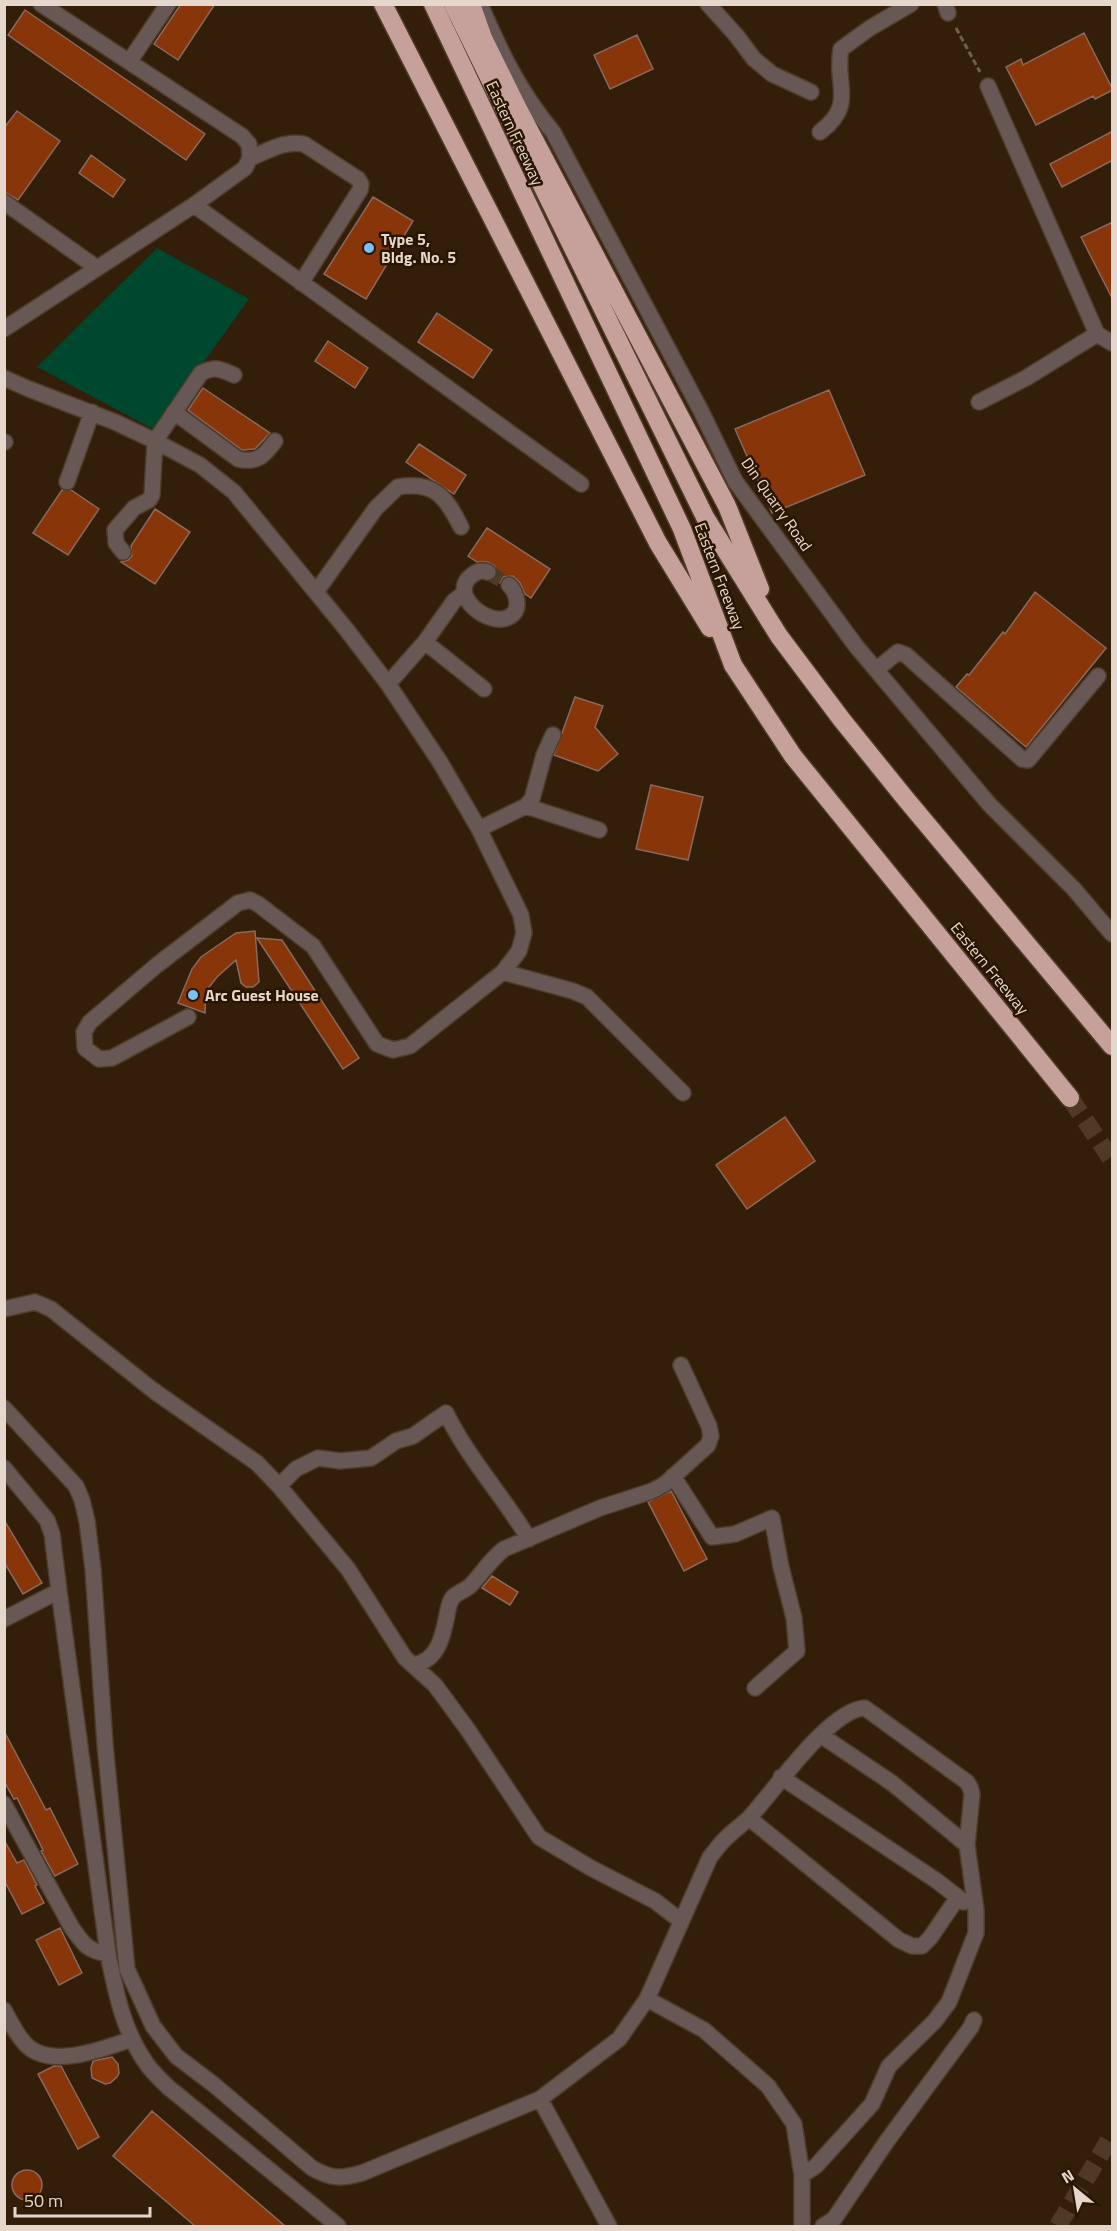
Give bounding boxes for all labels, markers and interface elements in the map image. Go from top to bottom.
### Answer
street label: Eastern Freeway [480,77,550,190]
place label: Type 5, Bldg. No. 5 [381,227,456,269]
marker: Type 5, Bldg. No. 5 [362,241,376,255]
street label: Din Quarry Road [736,452,818,556]
street label: Eastern Freeway [689,519,752,633]
street label: Eastern Freeway [945,917,1035,1020]
place label: Arc Guest House [205,983,319,1007]
marker: Arc Guest House [186,988,200,1002]
north arrow [1045,2159,1105,2219]
text: N [1057,2163,1078,2189]
scale bar [15,2180,150,2218]
text: 50 m [24,2187,63,2214]

